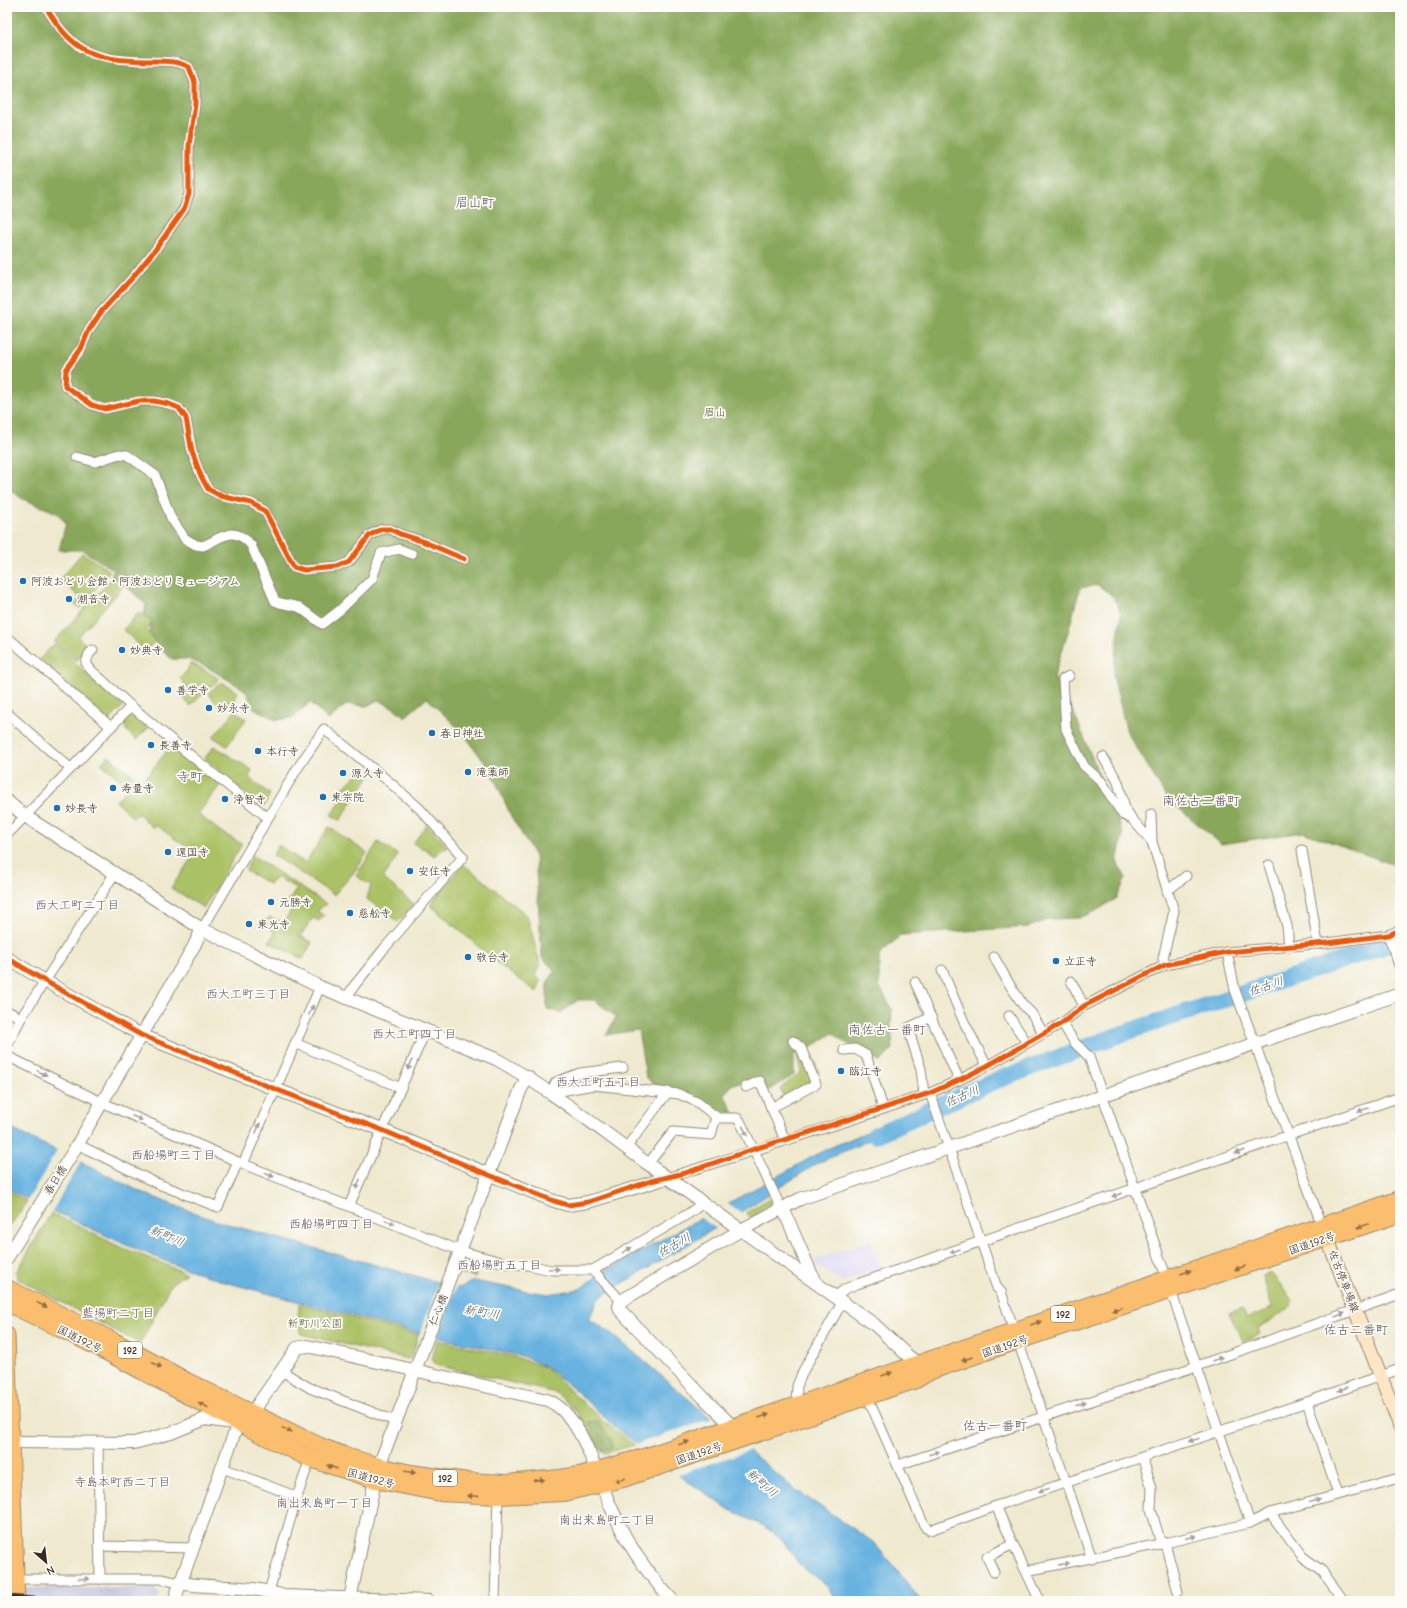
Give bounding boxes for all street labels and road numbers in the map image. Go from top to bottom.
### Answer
street label: 春日橋 [41,1163,70,1198]
street label: 国道192号 [1287,1229,1337,1258]
street label: 佐古停車場線 [1326,1248,1361,1314]
street label: 仁心橋 [426,1292,450,1328]
road number: 192 [1051,1306,1075,1322]
street label: 国道192号 [55,1323,105,1356]
street label: 国道192号 [980,1332,1030,1361]
road number: 192 [118,1342,142,1358]
street label: 国道192号 [674,1439,724,1468]
street label: 国道192号 [346,1466,396,1491]
road number: 192 [433,1470,457,1486]

